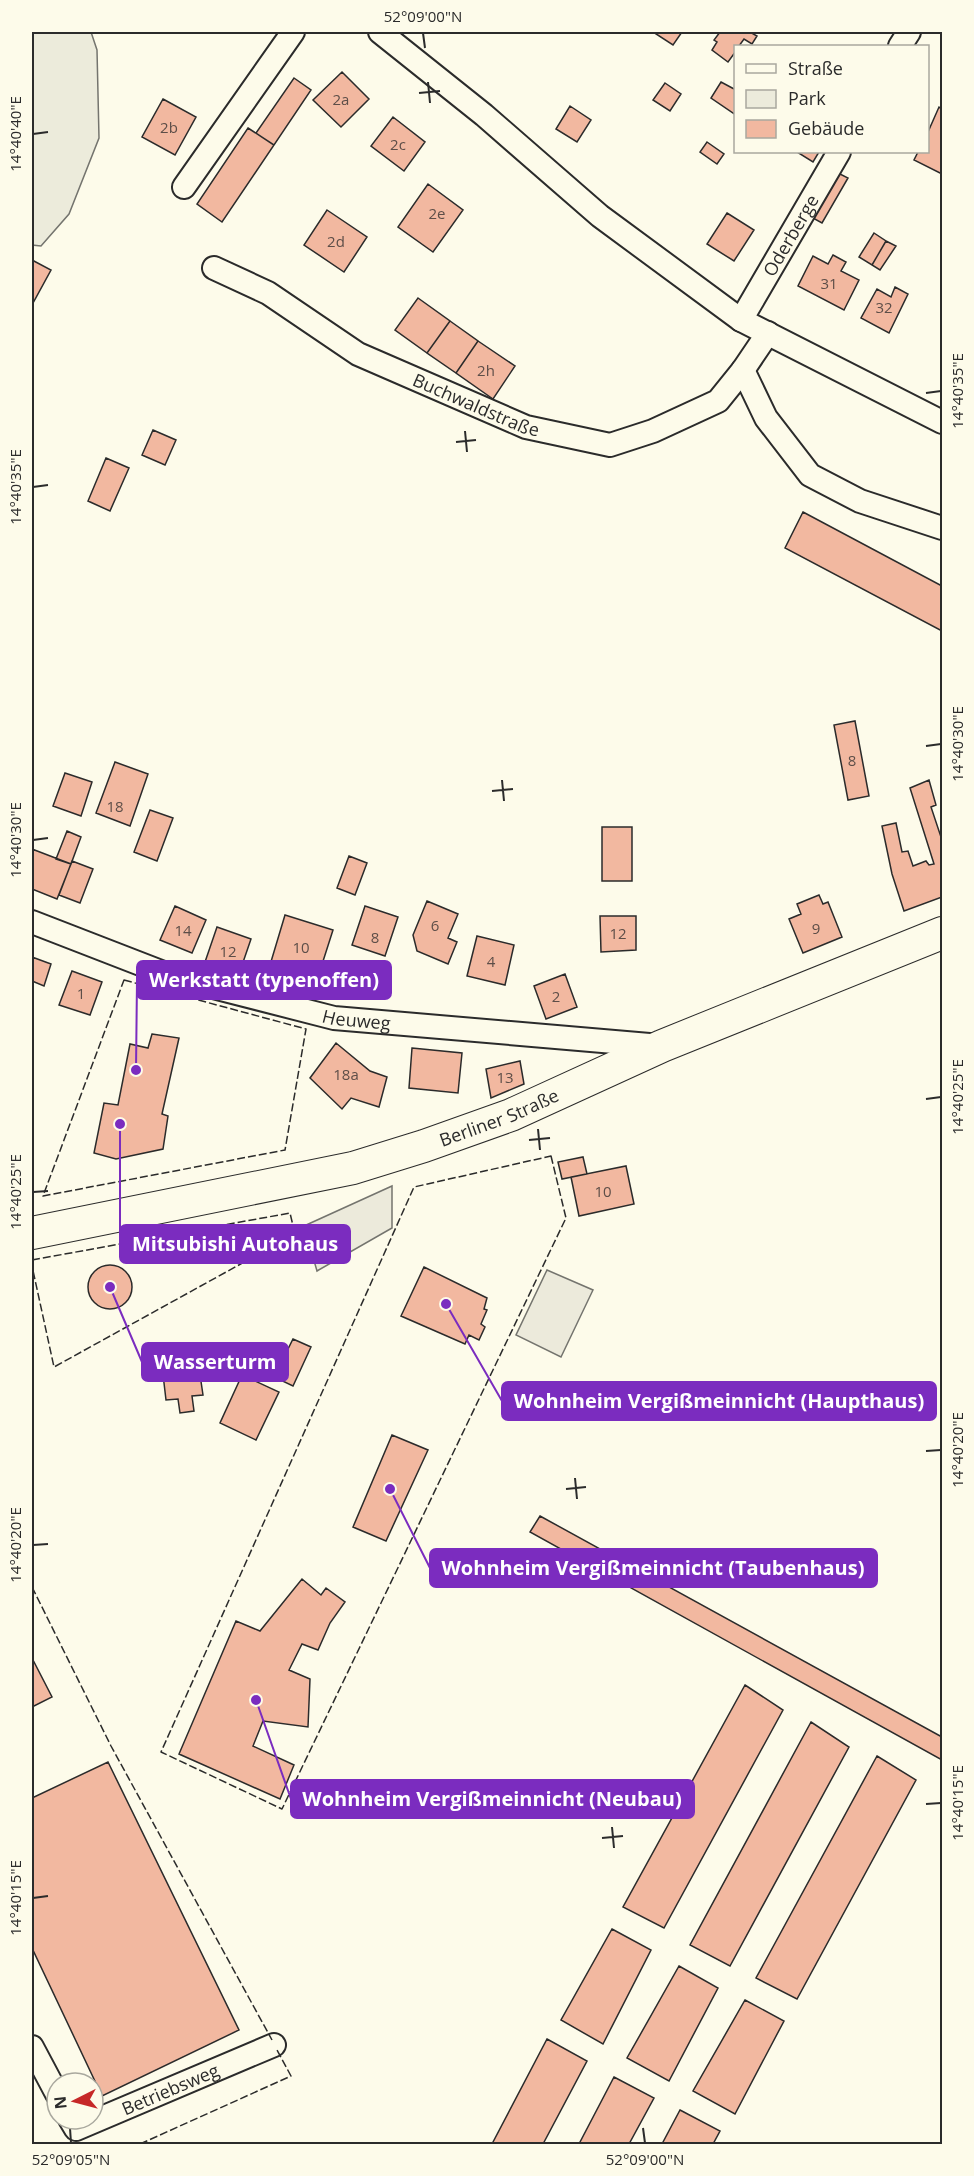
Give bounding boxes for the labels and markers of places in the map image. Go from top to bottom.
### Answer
callout: Werkstatt (typenoffen) [137,961,391,999]
callout: Mitsubishi Autohaus [120,1225,350,1263]
callout: Wasserturm [142,1343,288,1381]
callout: Wohnheim Vergißmeinnicht (Haupthaus) [502,1382,936,1420]
callout: Wohnheim Vergißmeinnicht (Taubenhaus) [430,1549,877,1587]
callout: Wohnheim Vergißmeinnicht (Neubau) [291,1780,694,1818]

